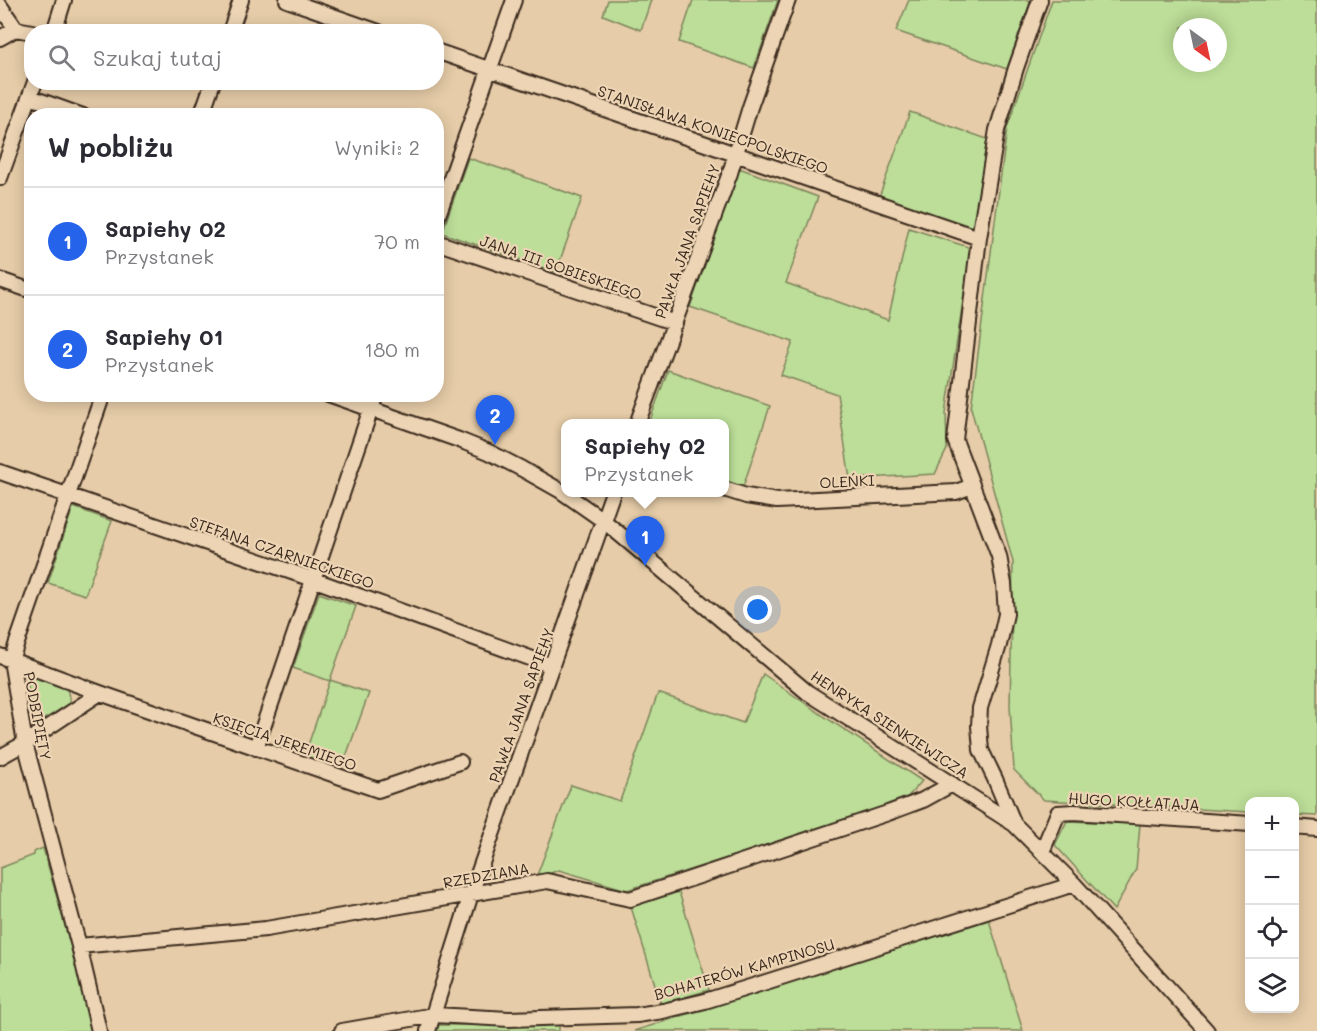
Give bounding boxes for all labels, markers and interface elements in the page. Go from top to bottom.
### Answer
north arrow [1173,18,1227,72]
search box [24,24,444,90]
icon: search [45,41,78,74]
text: Szukaj tutaj [93,43,222,72]
street label: STANISŁAWA KONIECPOLSKIEGO [595,80,831,178]
text: W pobliżu [48,130,174,164]
text: Wyniki: 2 [334,134,420,160]
street label: PAWŁA JANA SAPIEHY [650,161,724,321]
text: Sapiehy 02 [105,214,226,243]
text: 1 [63,228,72,254]
text: 70 m [374,228,420,254]
street label: JANA III SOBIESKIEGO [477,230,645,304]
text: Przystanek [105,243,214,269]
text: Sapiehy 01 [105,322,223,351]
text: 2 [62,336,73,362]
text: 180 m [364,336,420,362]
text: Przystanek [105,351,214,377]
pin: 2 [476,396,514,445]
popup [561,419,729,497]
text: Sapiehy 02 [585,431,705,460]
text: Przystanek [585,460,694,486]
street label: OLEŃKI [819,470,875,492]
street label: STEFANA CZARNIECKIEGO [187,511,377,593]
pin: 1 [626,516,664,566]
your location [743,595,772,624]
street label: PAWŁA JANA SAPIEHY [484,625,558,785]
street label: HENRYKA SIENKIEWICZA [807,666,973,782]
street label: PODBIPIĘTY [20,670,56,762]
street label: KSIĘCIA JEREMIEGO [211,707,359,775]
street label: HUGO KOŁŁĄTAJA [1068,788,1200,814]
map controls [1245,797,1299,1013]
button: + [1245,797,1299,851]
button: − [1245,851,1299,905]
street label: RZĘDZIANA [441,858,531,892]
button: locate [1245,905,1299,959]
street label: BOHATERÓW KAMPINOSU [652,934,836,1004]
button: layers [1245,959,1299,1013]

